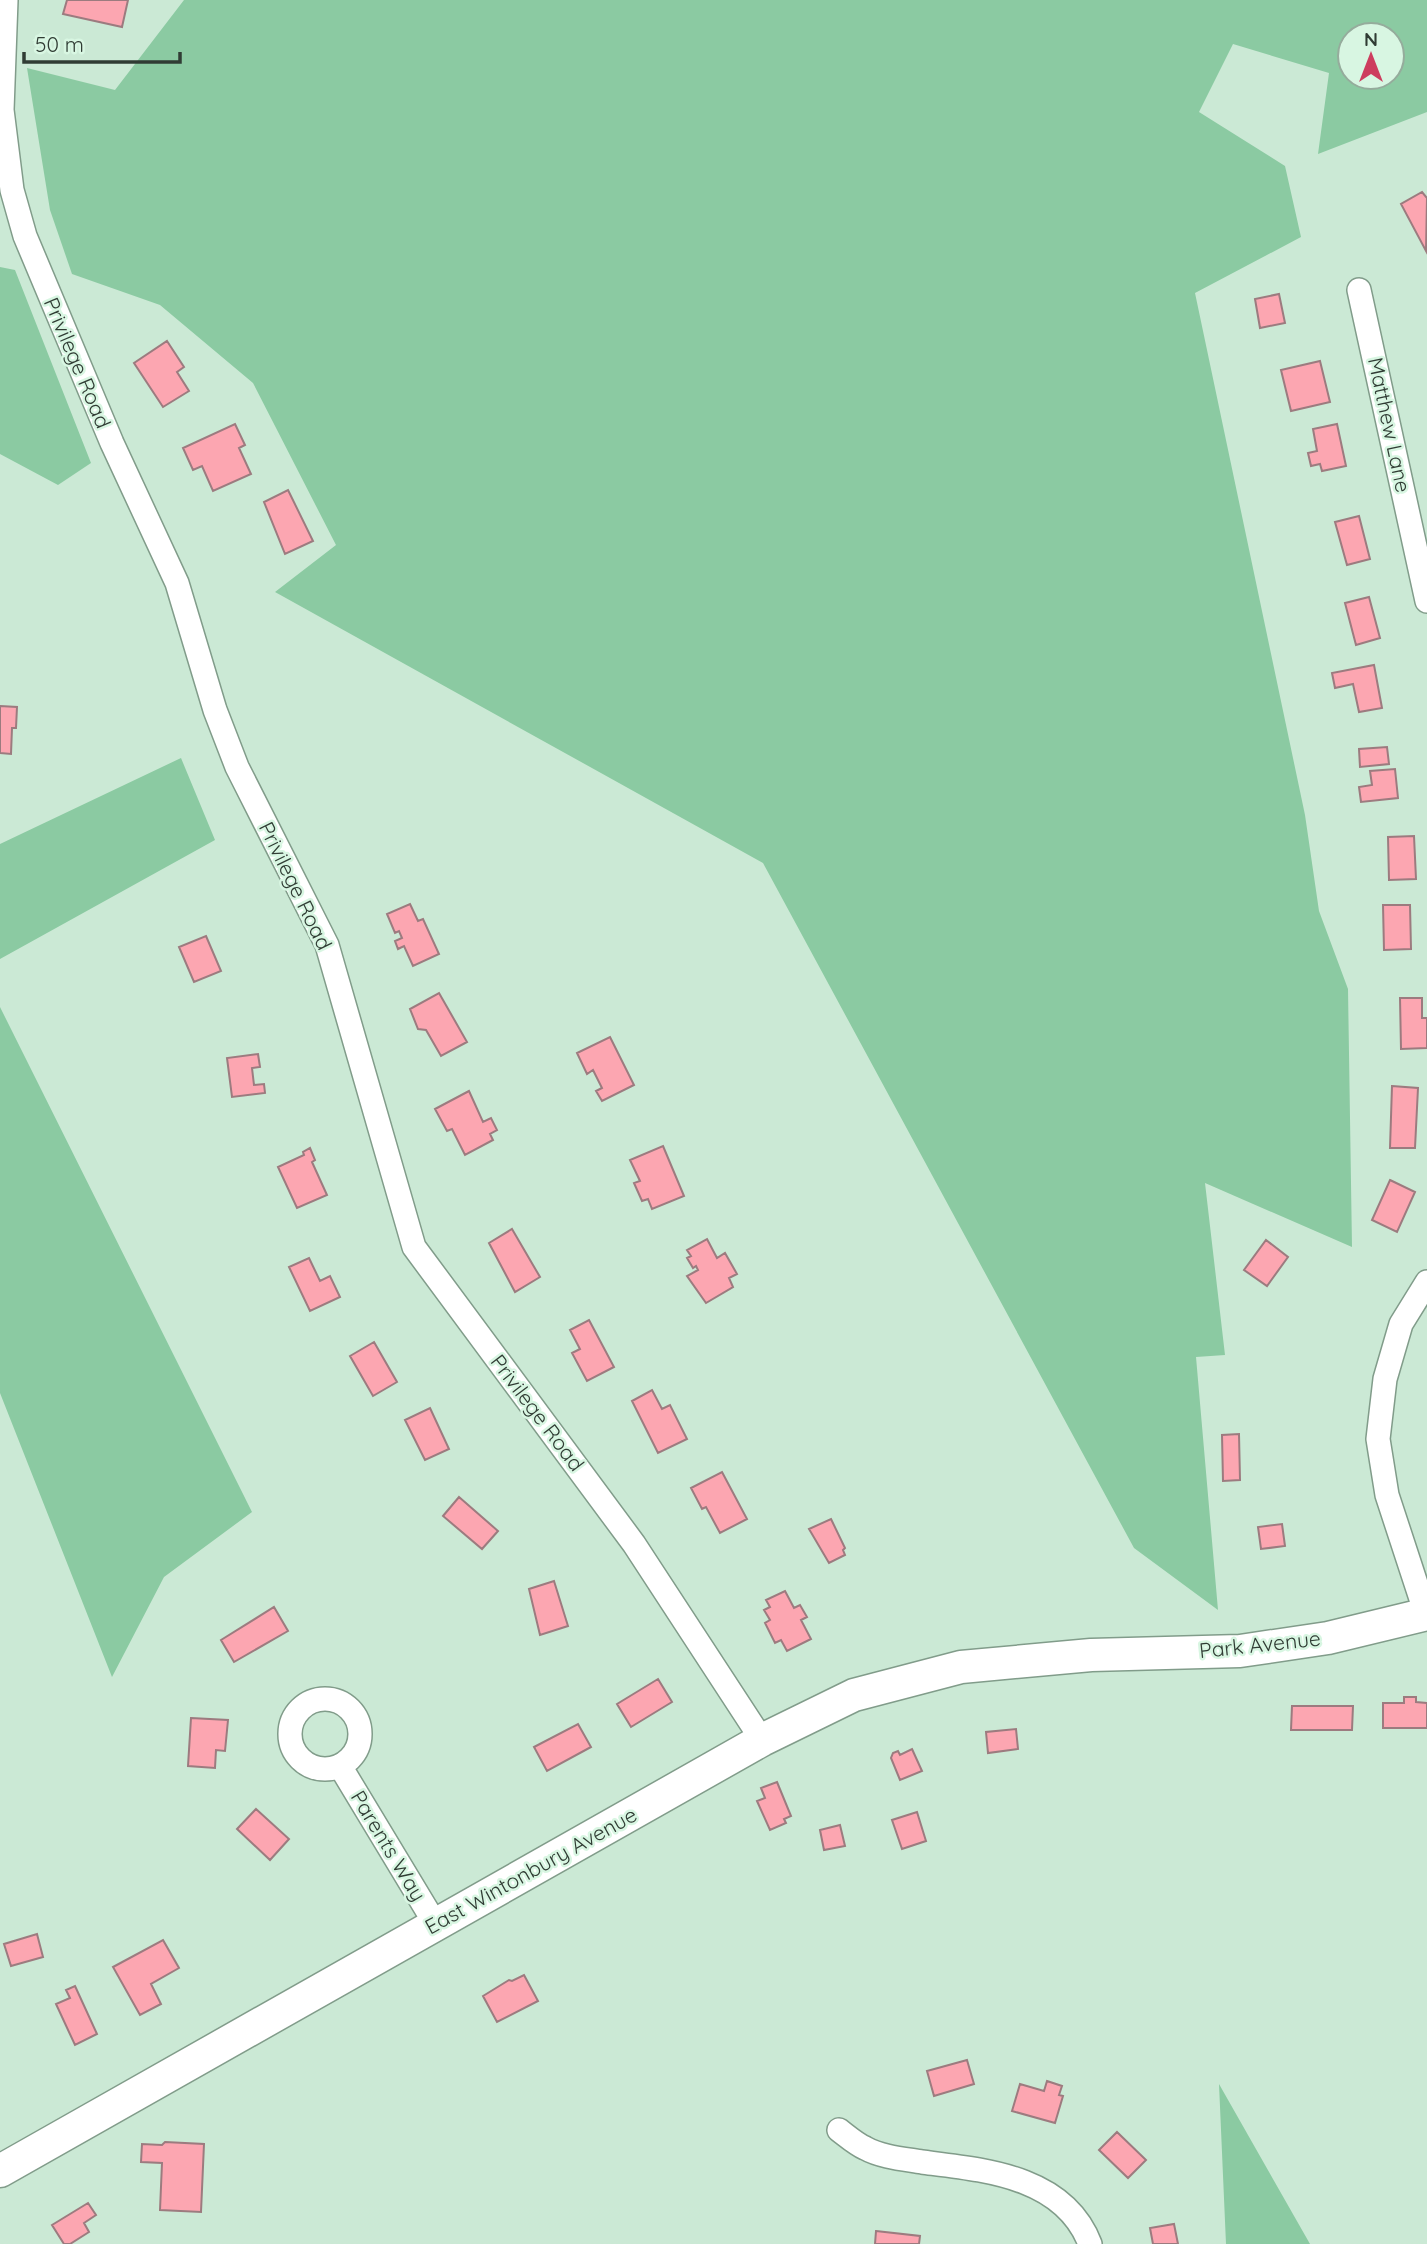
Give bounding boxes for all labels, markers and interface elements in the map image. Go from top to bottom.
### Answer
scale bar [24,21,180,65]
north arrow [1336,21,1406,91]
text: N [1364,27,1378,51]
text: 50 m [35,31,84,57]
street label: Privilege Road [39,293,117,432]
street label: Matthew Lane [1363,355,1417,495]
street label: Privilege Road [254,817,338,954]
street label: Privilege Road [485,1349,590,1476]
street label: Park Avenue [1198,1625,1322,1663]
street label: Parents Way [346,1785,432,1906]
street label: East Wintonbury Avenue [420,1801,641,1939]

